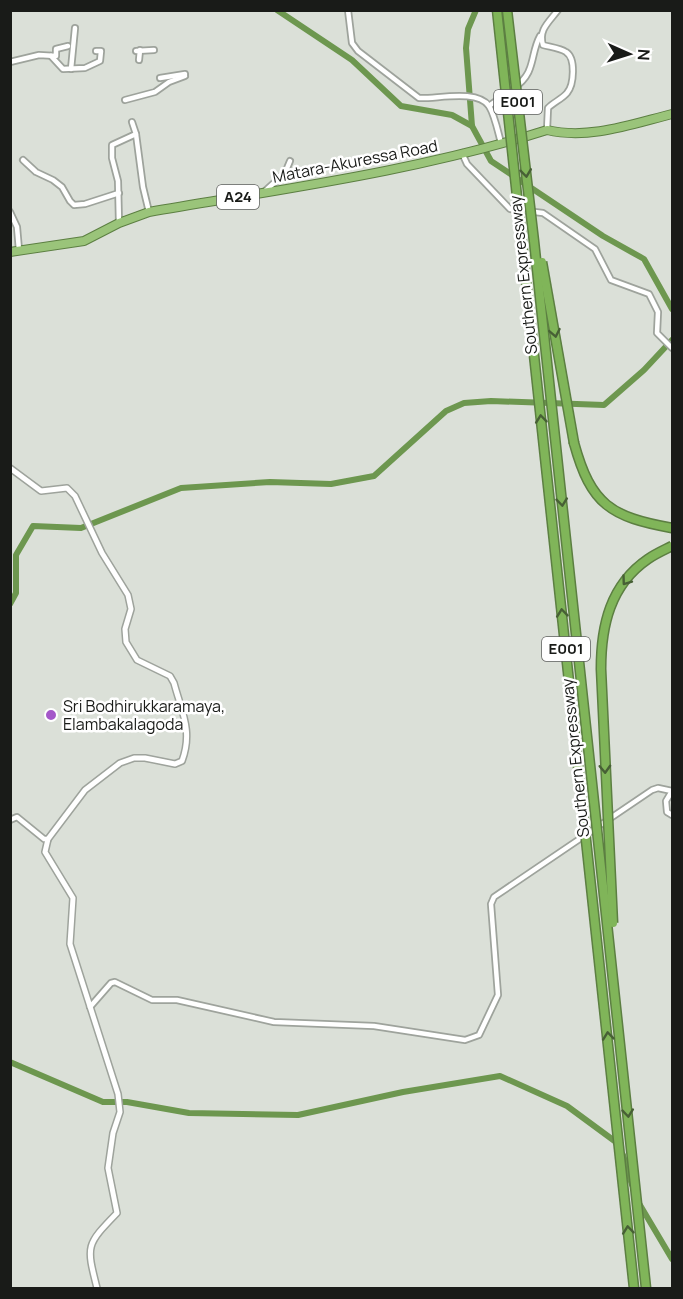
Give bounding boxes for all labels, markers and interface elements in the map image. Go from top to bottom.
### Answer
north arrow [599,24,659,84]
text: N [633,48,655,61]
road number: E001 [494,90,542,114]
street label: Matara-Akuressa Road [271,134,439,188]
one-way arrow [520,168,532,177]
road number: A24 [217,185,259,209]
street label: Southern Expressway [504,194,542,356]
one-way arrow [548,328,561,338]
one-way arrow [535,414,548,423]
one-way arrow [555,497,568,507]
one-way arrow [623,574,634,585]
one-way arrow [556,608,569,617]
road number: E001 [542,637,590,661]
street label: Southern Expressway [556,677,594,839]
place label: Sri Bodhirukkaramaya, Elambakalagoda [63,695,225,735]
marker: Sri Bodhirukkaramaya, Elambakalagoda [44,708,58,722]
one-way arrow [599,765,612,774]
one-way arrow [602,1032,615,1041]
one-way arrow [621,1109,634,1118]
one-way arrow [622,1226,635,1235]

